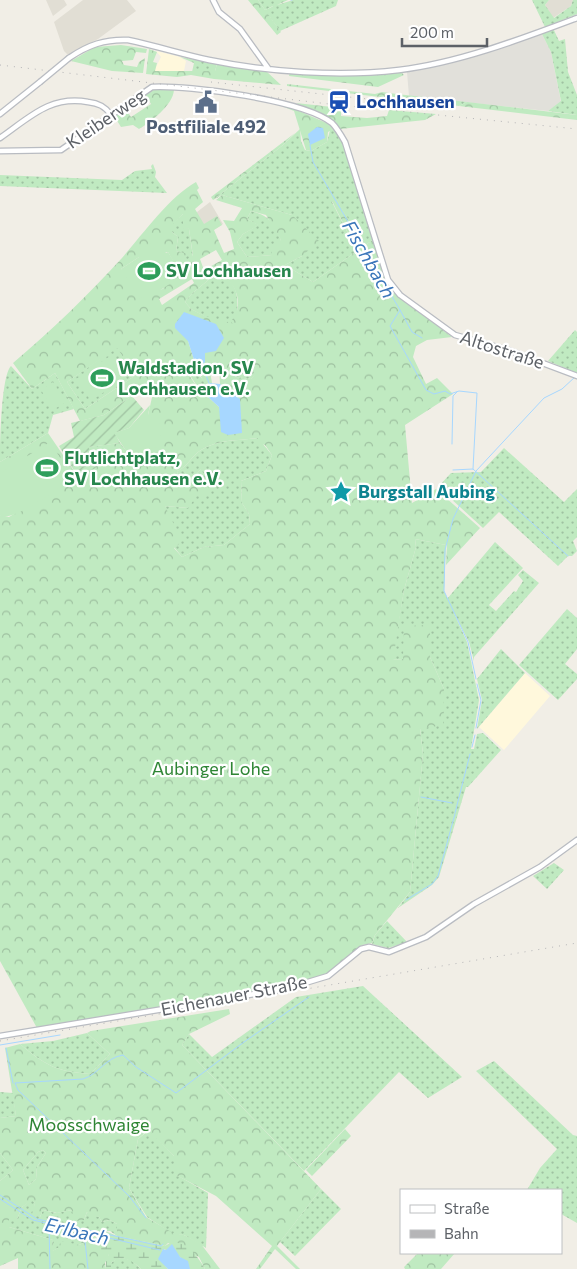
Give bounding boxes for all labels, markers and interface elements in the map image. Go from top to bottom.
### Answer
scale bar [402,15,487,47]
text: 200 m [410,23,454,41]
street label: Kleiberweg [61,83,150,153]
public building icon: Postfiliale 492 [193,89,219,115]
station icon: Lochhausen [326,89,352,115]
place label: Lochhausen [356,90,455,112]
place label: Postfiliale 492 [146,115,266,137]
water label: Fischbach [338,216,401,302]
sports icon: SV Lochhausen [136,258,162,284]
place label: SV Lochhausen [166,259,291,281]
street label: Altostraße [457,325,547,373]
place label: Waldstadion, SV Lochhausen e.V. [118,356,254,399]
sports icon: Waldstadion, SV Lochhausen e.V. [89,365,115,391]
place label: Flutlichtplatz, SV Lochhausen e.V. [64,446,223,489]
sports icon: Flutlichtplatz, SV Lochhausen e.V. [34,455,60,481]
place icon: Burgstall Aubing [328,479,354,505]
place label: Burgstall Aubing [358,480,495,502]
park label: Aubinger Lohe [152,757,270,779]
street label: Eichenauer Straße [159,970,309,1020]
park label: Moosschwaige [28,1113,150,1135]
legend [400,1189,562,1254]
text: Straße [444,1199,490,1217]
water label: Erlbach [43,1212,112,1249]
text: Bahn [444,1224,479,1242]

